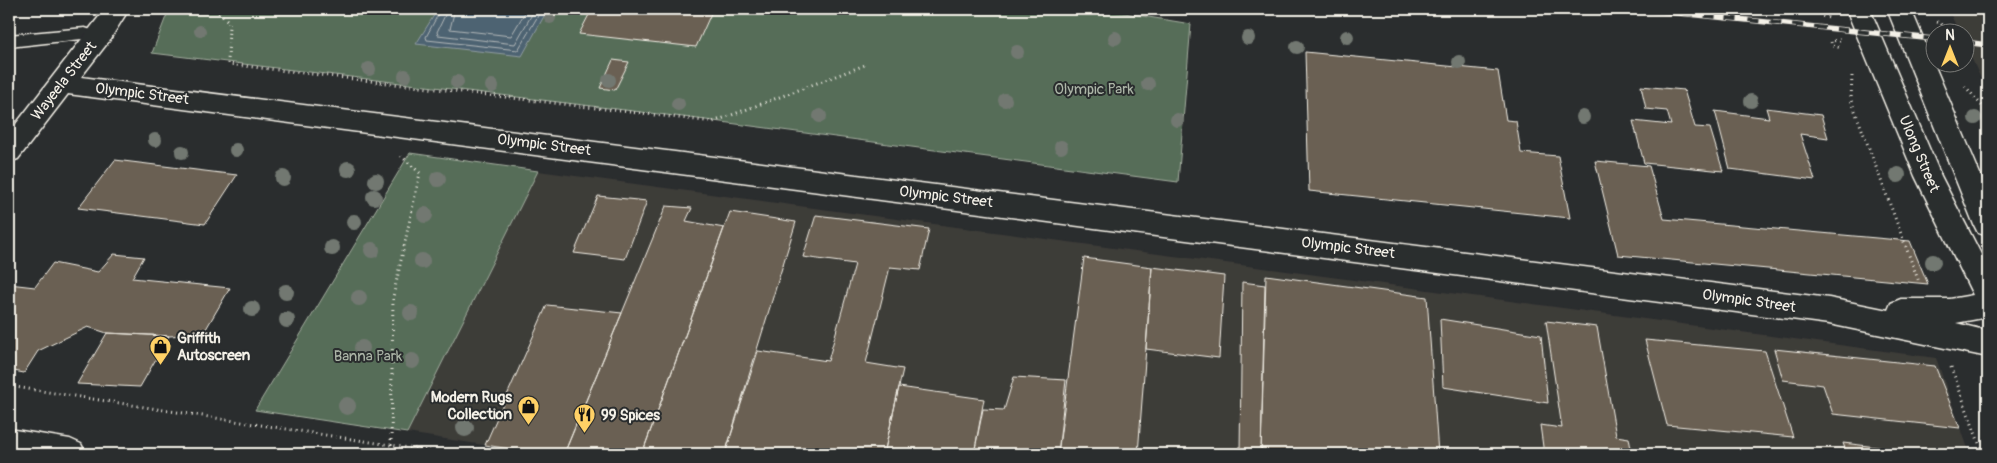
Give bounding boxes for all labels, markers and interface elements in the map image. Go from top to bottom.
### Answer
north arrow [1924,22,1974,72]
text: N [1945,27,1955,44]
street label: Wayeela Street [27,37,101,124]
street label: Olympic Street [94,79,191,109]
park label: Olympic Park [1054,80,1135,99]
street label: Ulong Street [1894,113,1944,196]
street label: Olympic Street [496,130,593,160]
street label: Olympic Street [898,182,995,212]
street label: Olympic Street [1300,233,1397,263]
street label: Olympic Street [1701,285,1798,317]
place label: Griffith Autoscreen [177,329,251,365]
shop icon: Griffith Autoscreen [149,335,173,366]
park label: Banna Park [334,347,403,366]
place label: Modern Rugs Collection [431,388,513,424]
shop icon: Modern Rugs Collection [516,394,540,425]
restaurant icon: 99 Spices [573,403,597,434]
place label: 99 Spices [601,406,660,425]

